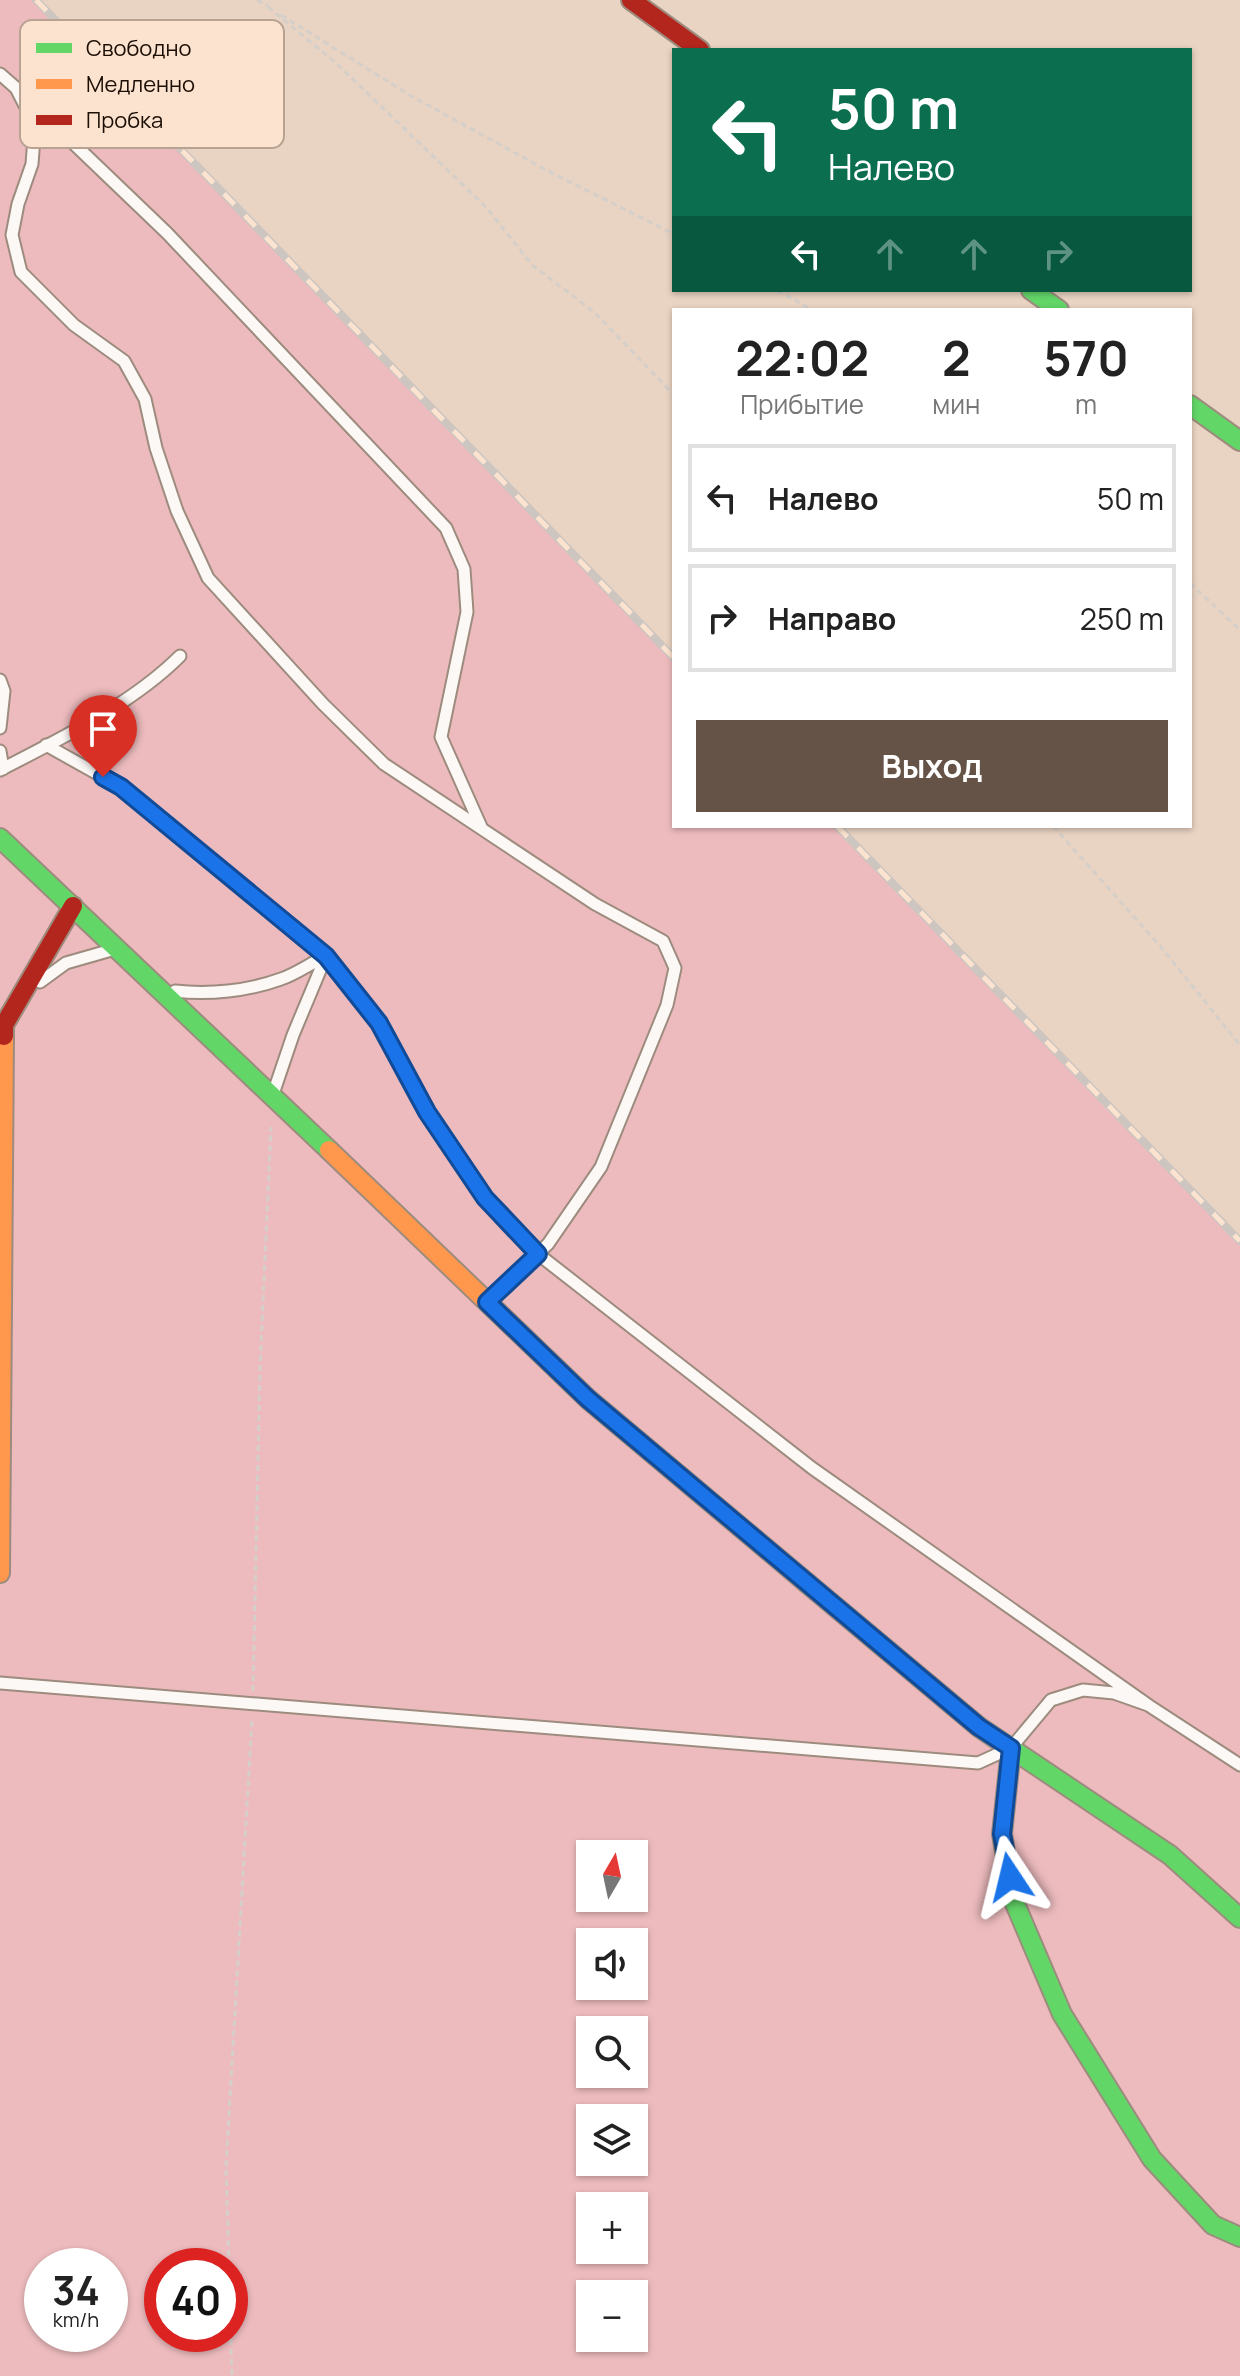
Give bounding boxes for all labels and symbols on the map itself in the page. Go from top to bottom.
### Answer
legend [20,20,284,148]
text: Свободно [86,33,192,63]
text: Медленно [86,69,195,99]
text: Пробка [86,105,163,135]
pin [69,695,137,777]
position arrow [968,1835,1052,1919]
north arrow [576,1840,648,1912]
speed limit sign: 40 [144,2248,248,2352]

